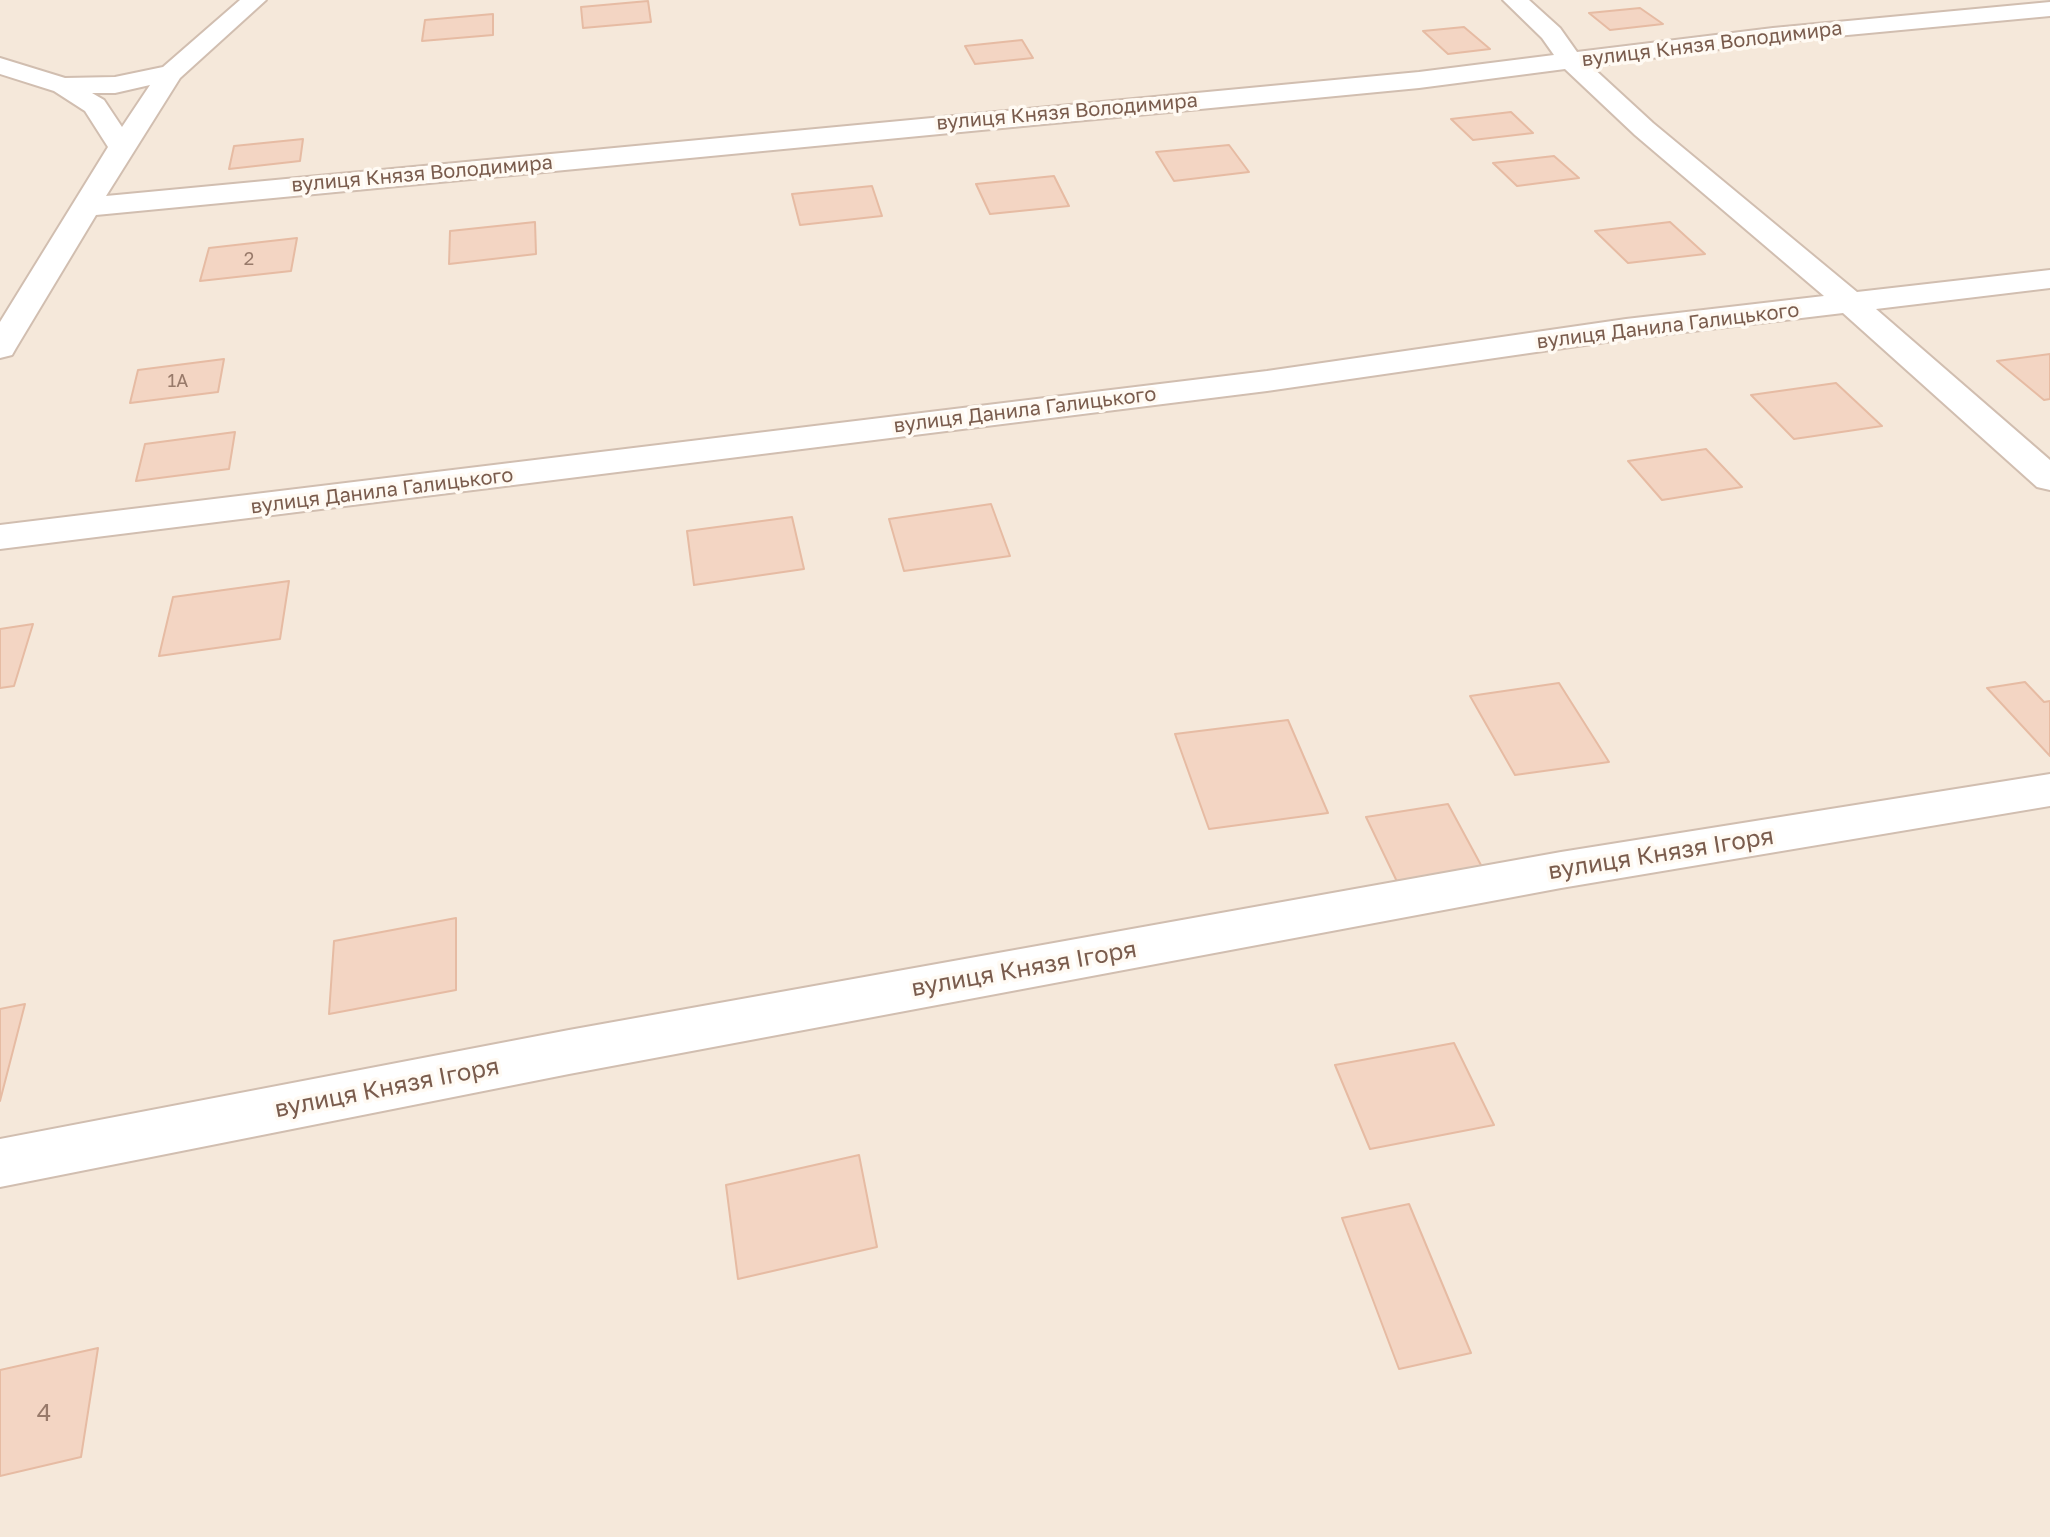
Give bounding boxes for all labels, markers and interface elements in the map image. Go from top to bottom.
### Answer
street label: вулиця Князя Володимира [1580,16,1844,72]
street label: вулиця Князя Володимира [935,89,1199,135]
street label: вулиця Князя Володимира [290,151,554,197]
house number: 2 [244,248,254,270]
street label: вулиця Данила Галицького [1535,298,1801,354]
house number: 1А [168,370,188,392]
street label: вулиця Данила Галицького [892,382,1158,438]
street label: вулиця Данила Галицького [249,463,515,519]
street label: вулиця Князя Ігоря [1546,822,1776,886]
street label: вулиця Князя Ігоря [909,935,1139,1003]
street label: вулиця Князя Ігоря [272,1052,502,1124]
house number: 4 [37,1399,51,1427]

